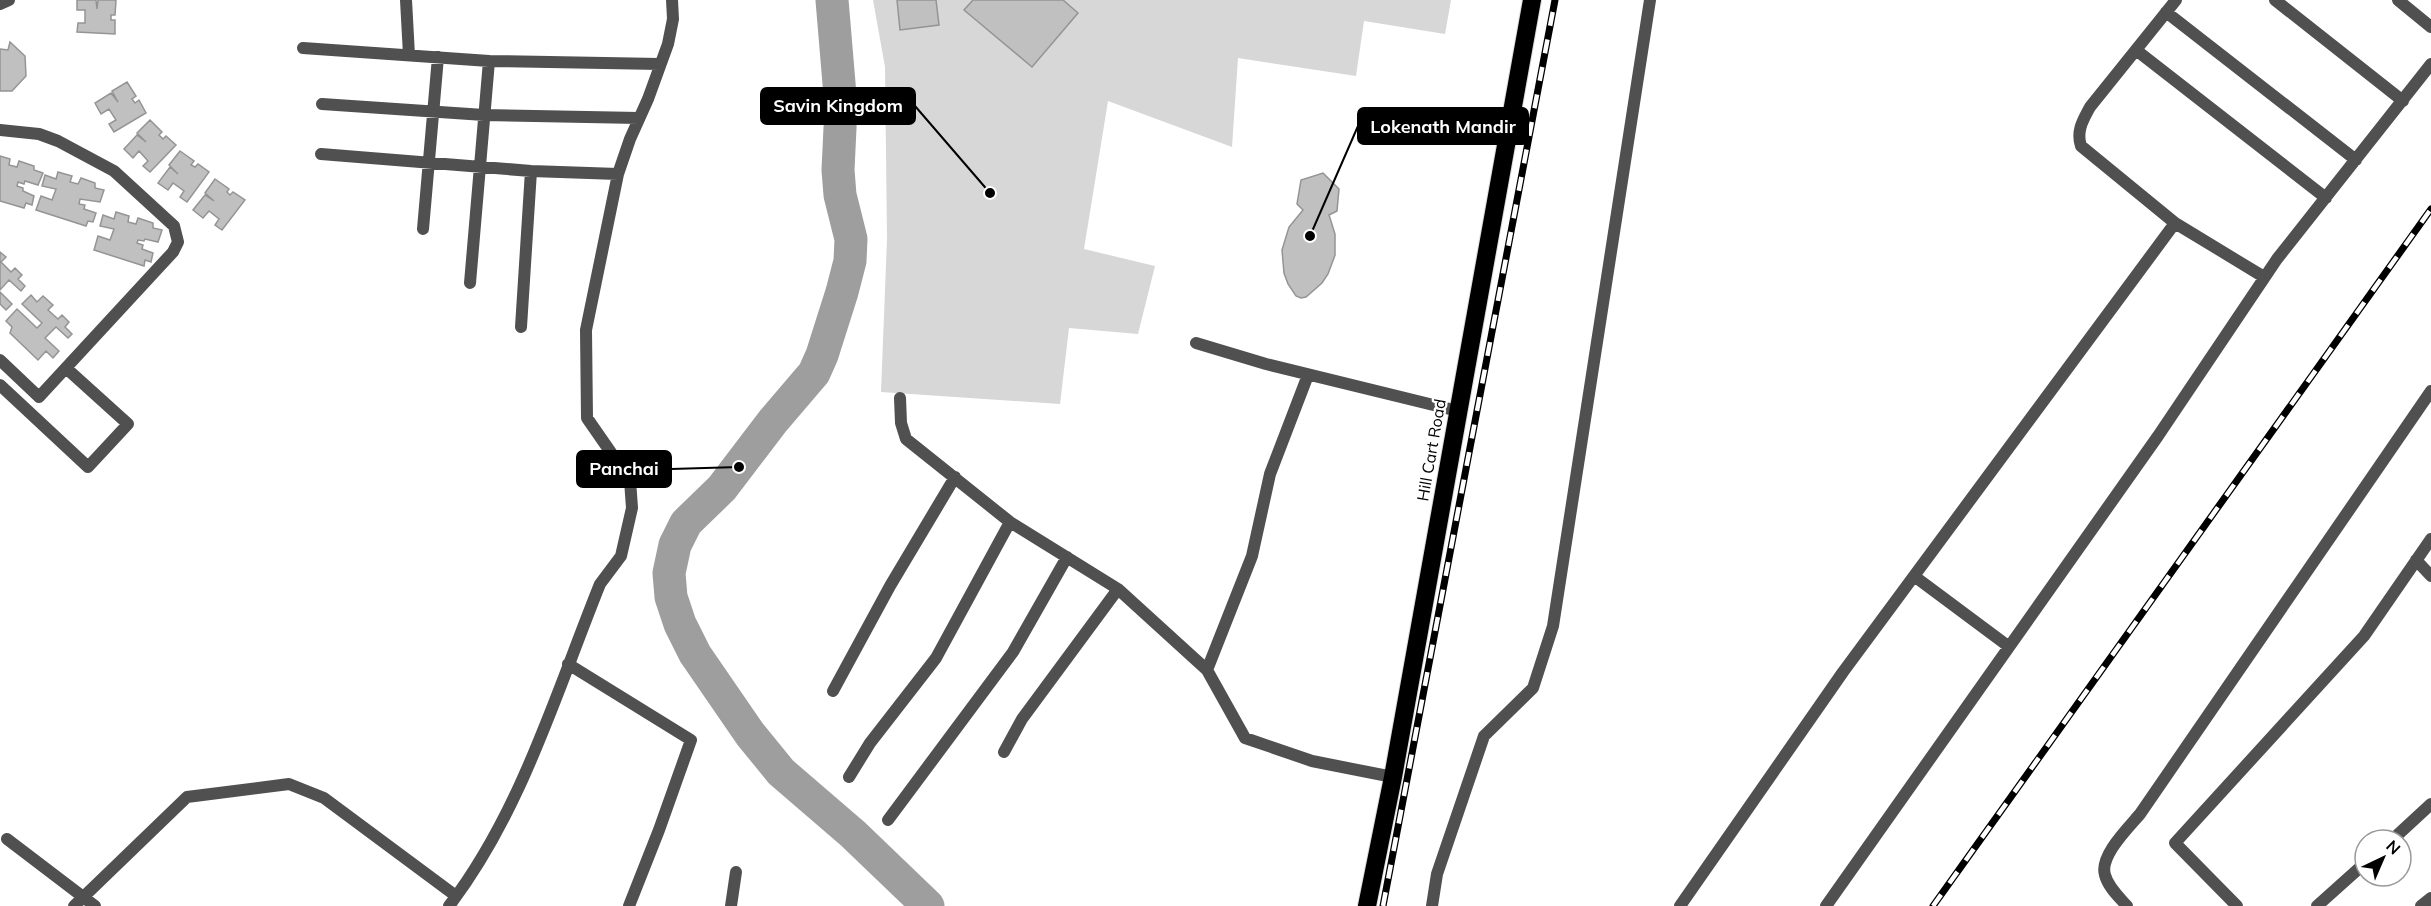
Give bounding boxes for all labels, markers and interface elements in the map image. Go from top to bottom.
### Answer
callout: Savin Kingdom [761,88,915,124]
text: Savin Kingdom [773,94,903,117]
callout: Lokenath Mandir [1358,108,1528,144]
text: Lokenath Mandir [1370,115,1517,138]
street label: Hill Cart Road [1412,397,1450,503]
callout: Panchai [577,451,671,487]
text: Panchai [589,457,659,480]
north arrow [2353,828,2413,888]
text: N [2382,836,2405,859]

